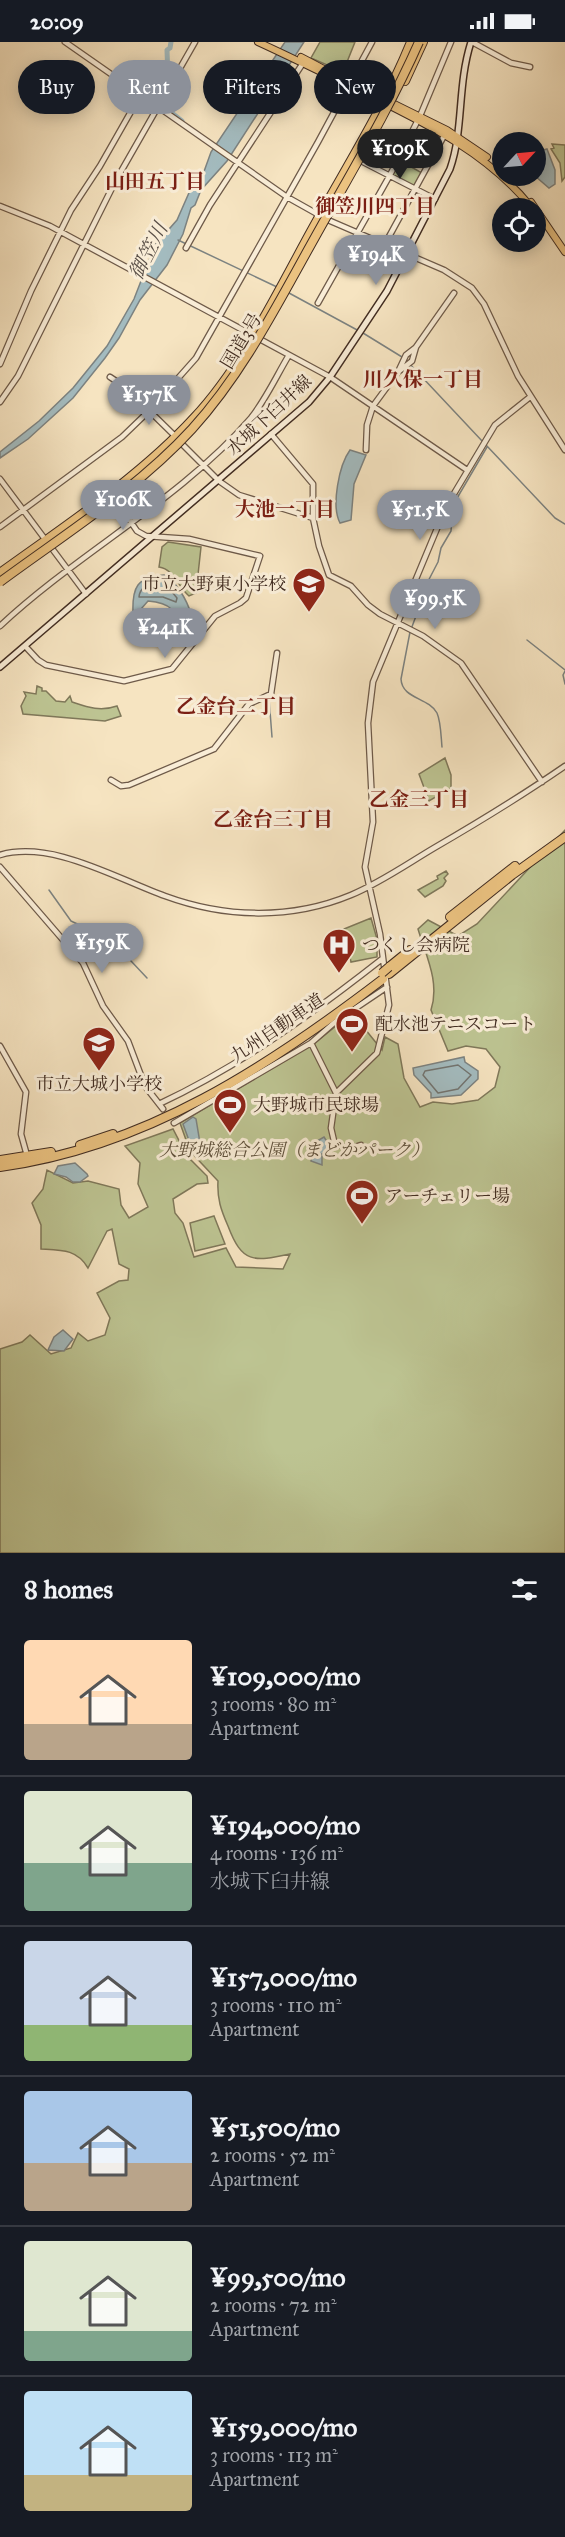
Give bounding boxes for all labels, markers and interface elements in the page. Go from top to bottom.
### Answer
text: 20:09 [30,8,84,35]
chip: Buy [18,60,95,114]
chip: Rent [107,60,191,114]
chip: Filters [203,60,302,114]
chip: New [314,60,396,114]
pin: ¥109K [358,129,442,180]
north arrow [492,132,546,186]
map controls [492,132,546,252]
text: ¥109K [371,136,429,160]
district label: 山田五丁目 [105,169,205,193]
district label: 御笠川四丁目 [315,194,435,218]
button: locate [492,198,546,252]
water label: 御笠川 [124,217,173,283]
pin: ¥194K [334,235,418,286]
text: ¥194K [348,242,404,266]
street label: 国道3号 [216,309,266,373]
district label: 川久保一丁目 [363,367,483,391]
street label: 水城下臼井線 [222,370,316,460]
pin: ¥157K [107,375,191,426]
text: ¥157K [121,382,177,406]
pin: ¥106K [81,480,165,531]
text: ¥106K [94,487,152,511]
pin: ¥51.5K [371,490,469,541]
district label: 大池一丁目 [235,497,335,521]
text: ¥51.5K [391,497,449,521]
school or university icon: 市立大野東小学校 [291,566,327,613]
place label: 市立大野東小学校 [142,573,286,595]
pin: ¥99.5K [386,579,484,630]
text: ¥99.5K [404,586,466,610]
pin: ¥241K [123,608,207,659]
text: ¥241K [137,615,193,639]
district label: 乙金台二丁目 [176,694,296,718]
district label: 乙金三丁目 [369,787,469,811]
district label: 乙金台三丁目 [213,807,333,831]
pin: ¥159K [60,923,144,974]
hospital icon: つくし会病院 [321,927,357,974]
text: ¥159K [74,930,130,954]
place label: つくし会病院 [362,934,470,956]
street label: 九州自動車道 [226,989,328,1067]
sports icon: 配水池テニスコート [334,1006,370,1053]
place label: 配水池テニスコート [375,1013,536,1035]
school or university icon: 市立大城小学校 [81,1025,117,1072]
place label: 市立大城小学校 [36,1073,162,1095]
sports icon: 大野城市民球場 [212,1087,248,1134]
place label: 大野城市民球場 [253,1094,379,1116]
park label: 大野城総合公園（まどかパーク） [159,1139,429,1161]
sports icon: アーチェリー場 [344,1178,380,1225]
place label: アーチェリー場 [385,1185,510,1207]
text: 8 homes [24,1573,113,1605]
icon: filters [508,1573,541,1606]
text: ¥109,000/mo [210,1660,361,1692]
icon: home [72,1664,144,1736]
text: 3 rooms · 80 m² [210,1692,336,1716]
text: Apartment [210,1716,299,1740]
text: ¥194,000/mo [210,1809,360,1841]
icon: home [72,1815,144,1887]
text: 4 rooms · 136 m² [210,1841,343,1865]
text: 水城下臼井線 [210,1869,330,1893]
text: ¥157,000/mo [210,1961,357,1993]
icon: home [72,1965,144,2037]
text: 3 rooms · 110 m² [210,1993,341,2017]
text: Apartment [210,2017,299,2041]
text: ¥51,500/mo [210,2111,340,2143]
icon: home [72,2115,144,2187]
text: 2 rooms · 52 m² [210,2143,335,2167]
text: Apartment [210,2167,299,2191]
text: ¥99,500/mo [210,2261,346,2293]
icon: home [72,2265,144,2337]
text: 2 rooms · 72 m² [210,2293,337,2317]
text: Apartment [210,2317,299,2341]
text: ¥159,000/mo [210,2411,357,2443]
icon: home [72,2415,144,2487]
text: 3 rooms · 113 m² [210,2443,338,2467]
text: Apartment [210,2467,299,2491]

